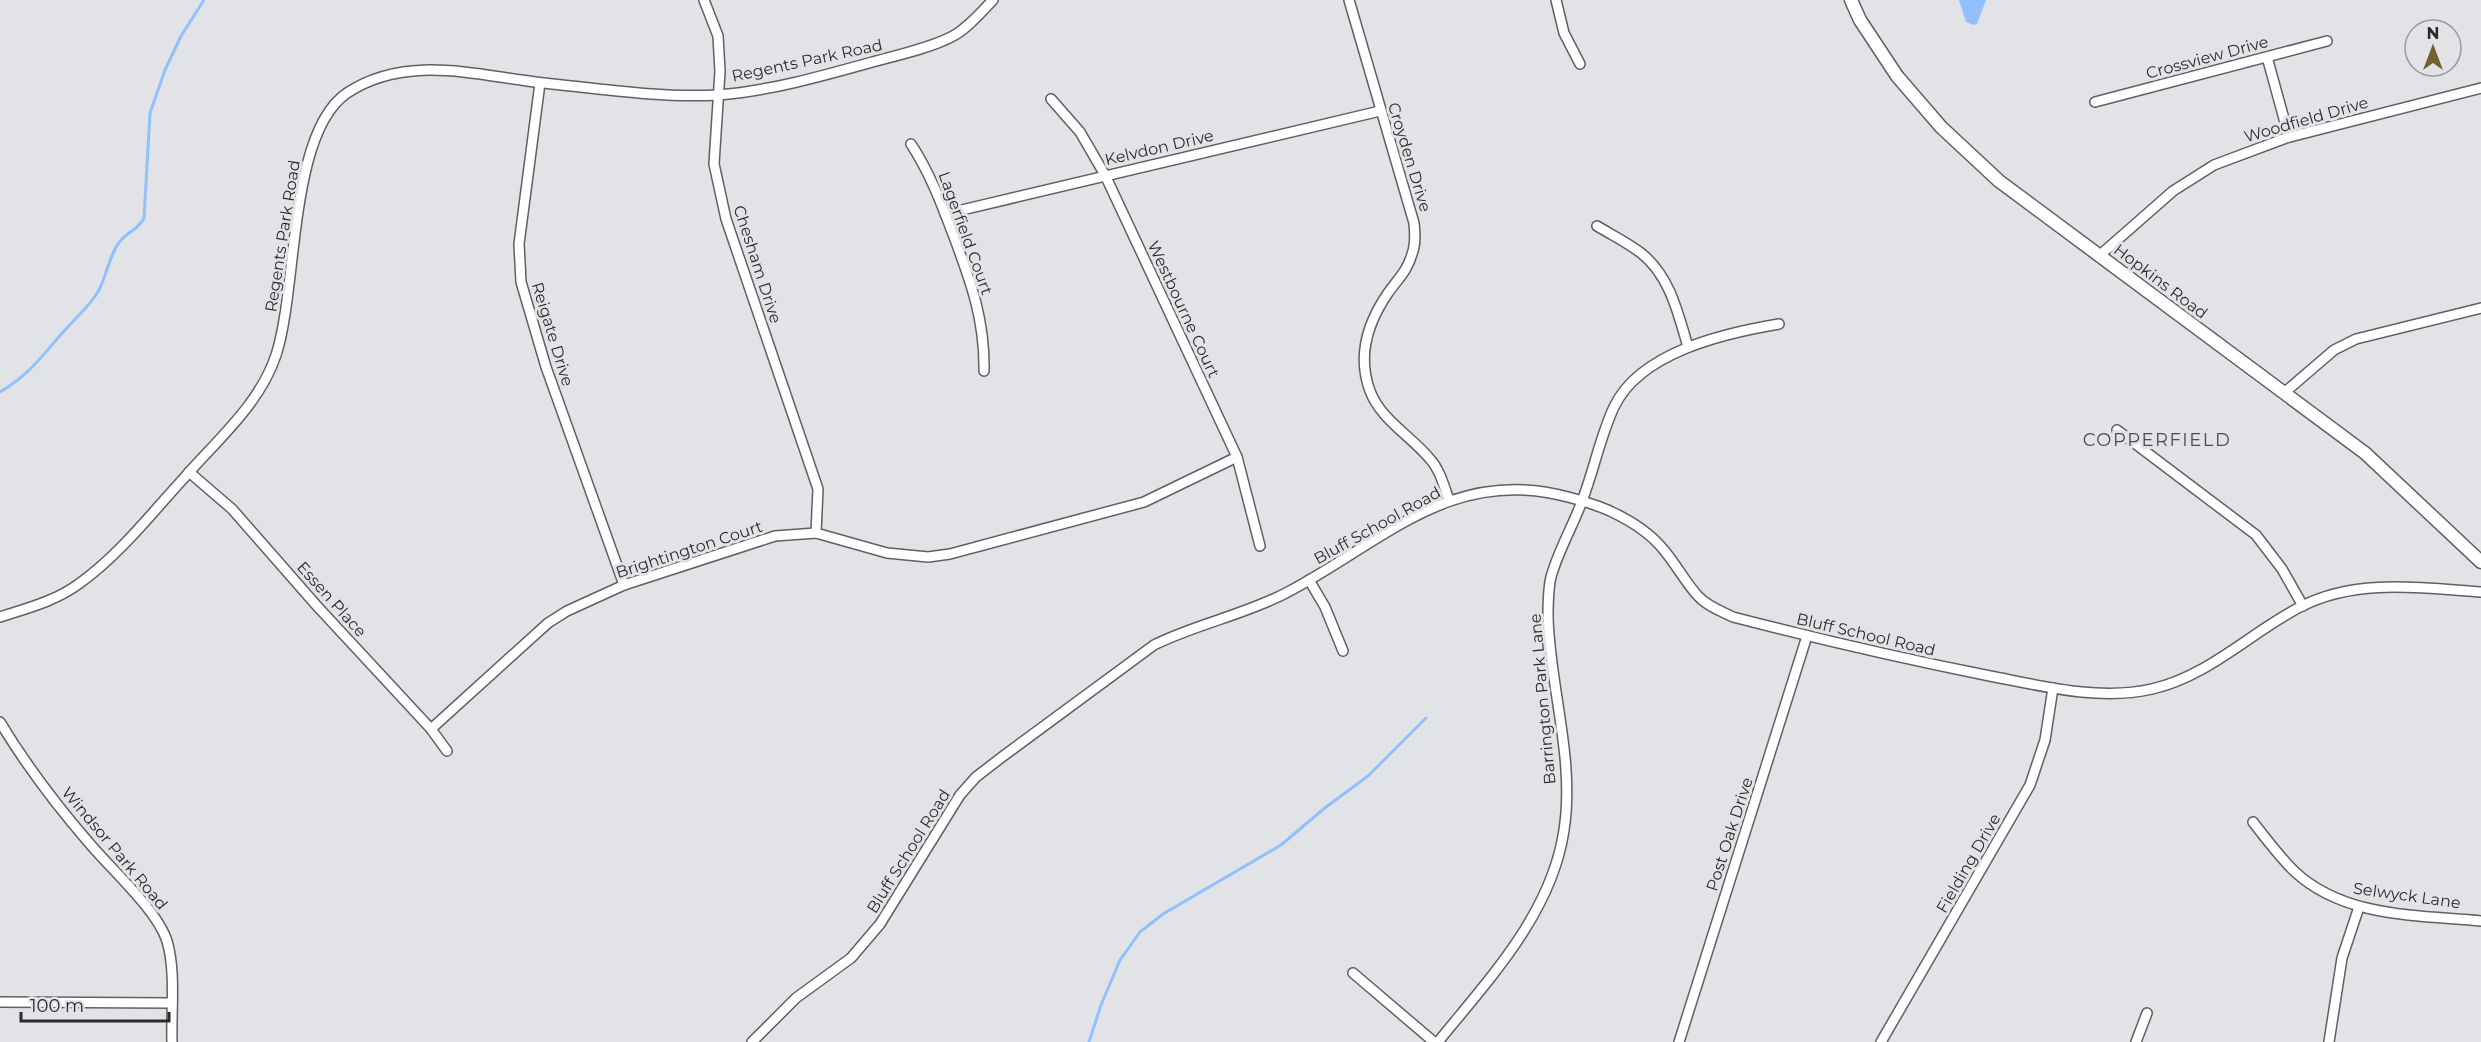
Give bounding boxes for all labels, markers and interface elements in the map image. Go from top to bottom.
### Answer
north arrow [2403,18,2463,78]
text: N [2427,24,2439,43]
street label: Crossview Drive [2144,32,2270,83]
street label: Regents Park Road [730,35,884,86]
street label: Woodfield Drive [2242,93,2370,146]
street label: Croyden Drive [1384,100,1435,214]
street label: Kelvdon Drive [1103,126,1215,169]
street label: Regents Park Road [261,159,304,313]
street label: Lagerfield Court [934,169,997,298]
street label: Chesham Drive [729,203,786,326]
street label: Westbourne Court [1144,238,1224,381]
street label: Hopkins Road [2110,240,2211,323]
street label: Reigate Drive [528,280,577,389]
district label: COPPERFIELD [2083,429,2231,451]
street label: Bluff School Road [1310,483,1444,568]
street label: Brightington Court [613,517,765,582]
street label: Essen Place [293,558,370,641]
street label: Bluff School Road [1795,609,1937,660]
street label: Barrington Park Lane [1526,613,1559,785]
street label: Post Oak Drive [1702,775,1757,893]
street label: Windsor Park Road [58,783,172,914]
street label: Bluff School Road [863,786,954,917]
street label: Fielding Drive [1932,810,2005,916]
street label: Selwyck Lane [2352,879,2462,912]
scale bar [21,985,170,1023]
text: 100 m [30,995,84,1017]

